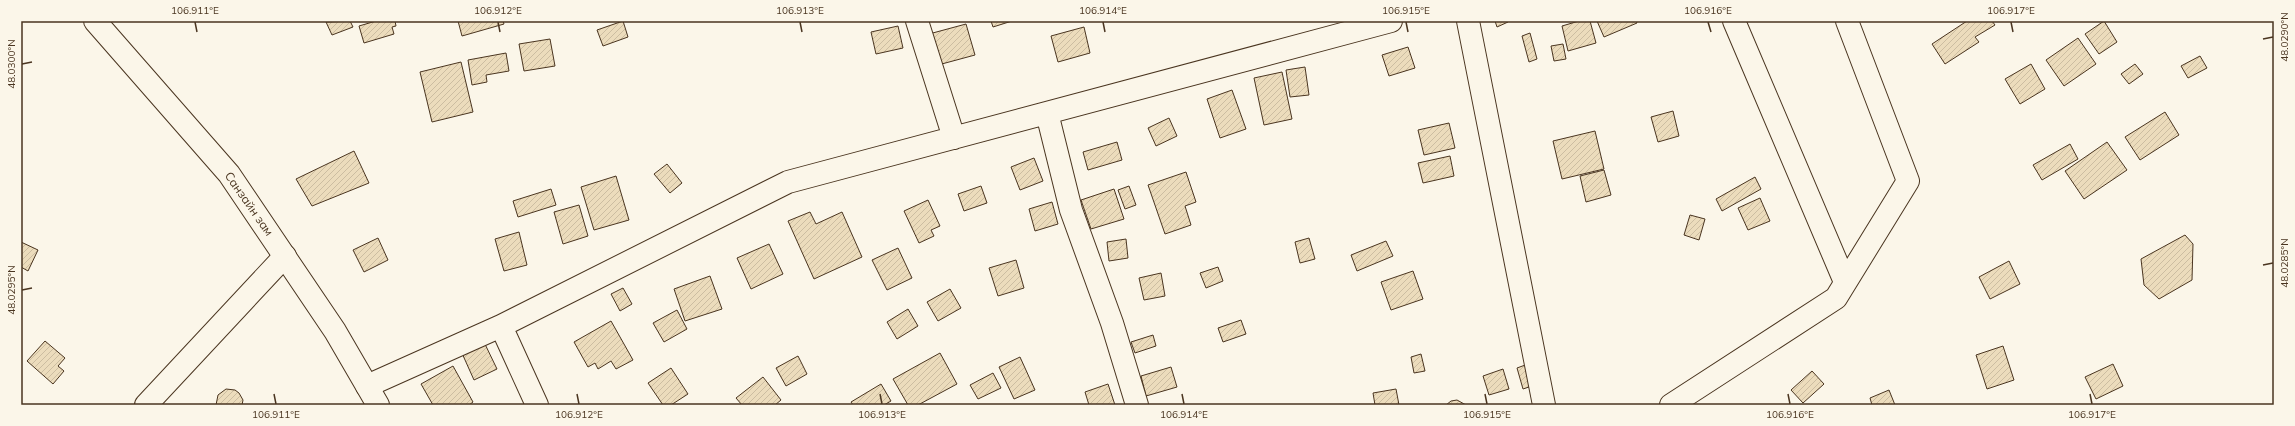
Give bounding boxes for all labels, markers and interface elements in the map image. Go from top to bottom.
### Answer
text: 106.911°E [171,4,219,17]
text: 106.912°E [474,4,522,17]
text: 106.913°E [776,4,824,17]
text: 106.914°E [1079,4,1127,17]
text: 106.915°E [1382,4,1430,17]
text: 106.916°E [1684,4,1732,17]
text: 106.917°E [1987,4,2035,17]
text: 48.0290°N [2278,12,2291,62]
text: 48.0300°N [5,39,18,89]
street label: Санзайн зам [222,169,277,239]
text: 48.0285°N [2278,238,2291,288]
text: 48.0295°N [5,265,18,315]
text: 106.911°E [252,408,300,421]
text: 106.912°E [555,408,603,421]
text: 106.913°E [858,408,906,421]
text: 106.914°E [1160,408,1208,421]
text: 106.915°E [1463,408,1511,421]
text: 106.916°E [1766,408,1814,421]
text: 106.917°E [2068,408,2116,421]

